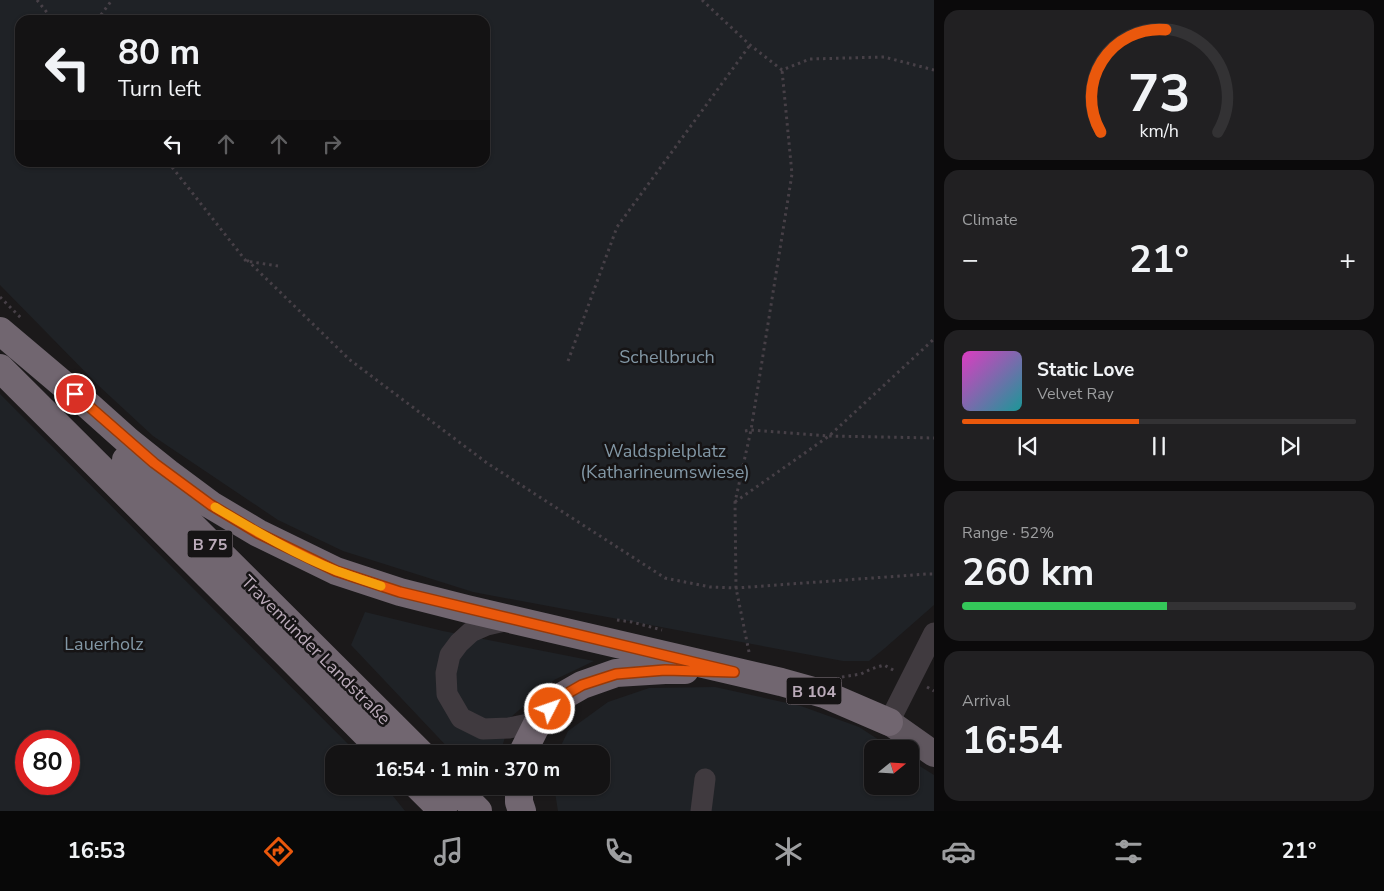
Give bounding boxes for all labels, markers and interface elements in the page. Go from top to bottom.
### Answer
text: 80 m [118,29,200,76]
icon: left [35,35,100,100]
text: 73 [1128,58,1190,129]
text: Turn left [118,74,201,104]
text: km/h [1139,119,1179,143]
icon: left [159,130,187,158]
icon: ahead [212,130,240,158]
icon: ahead [265,130,293,158]
icon: right [318,130,346,158]
text: Climate [962,209,1017,231]
text: 21° [1129,234,1189,285]
text: − [962,241,979,279]
text: + [1339,241,1356,279]
park label: Schellbruch [619,345,715,369]
text: Static Love [1037,357,1134,383]
pin [54,373,96,415]
icon: arrive [61,380,89,408]
text: Velvet Ray [1037,383,1114,405]
icon: previous [1014,432,1042,460]
icon: pause [1145,432,1173,460]
icon: next [1276,432,1304,460]
park label: Waldspielplatz (Katharineumswiese) [580,439,750,484]
text: Range · 52% [962,522,1054,544]
road number: B 75 [188,530,232,558]
text: 260 km [962,547,1094,598]
street label: Travemünder Landstraße [236,570,396,730]
park label: Lauerholz [64,632,144,656]
road number: B 104 [786,678,842,704]
position arrow [523,682,575,734]
text: Arrival [962,690,1010,712]
text: 16:54 [962,715,1063,766]
speed limit sign: 80 [15,730,80,795]
north arrow [864,740,919,795]
map controls [864,740,919,795]
text: 16:54 · 1 min · 370 m [375,757,560,783]
icon: directions [261,834,296,869]
icon: music [431,834,466,869]
icon: phone [601,834,636,869]
icon: climate [771,834,806,869]
icon: car [941,834,976,869]
icon: filters [1111,834,1146,869]
text: 16:53 [68,836,126,866]
text: 21° [1282,836,1316,866]

